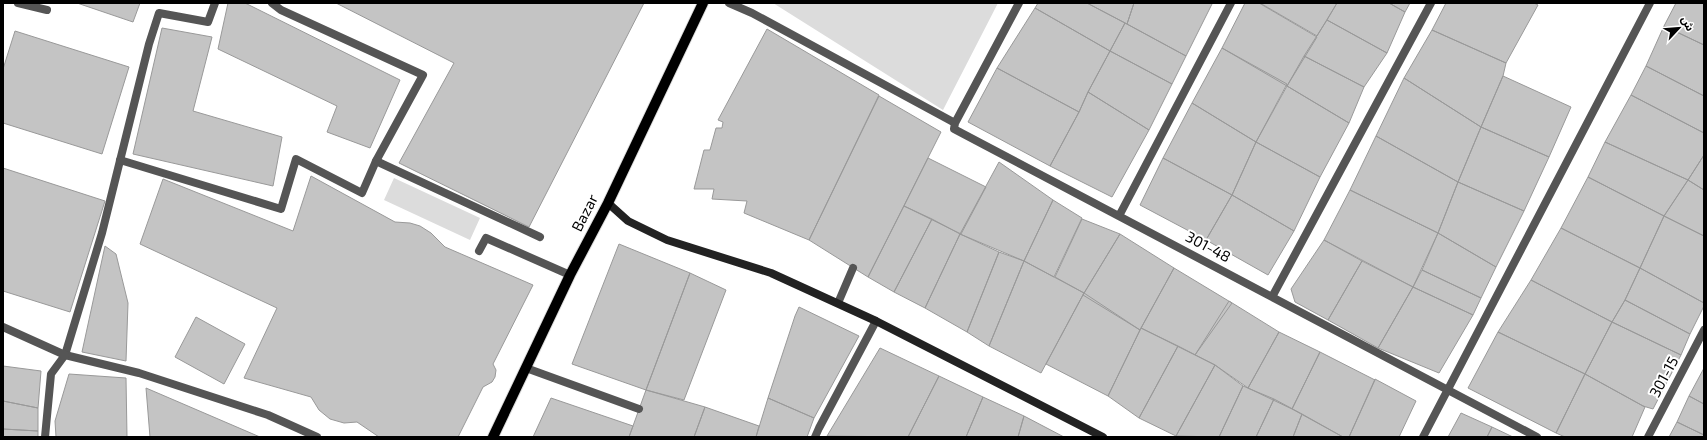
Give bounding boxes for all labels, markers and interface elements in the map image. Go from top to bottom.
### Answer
north arrow [1659,8,1699,48]
text: ش [1678,14,1698,33]
street label: Bazar [567,191,601,234]
street label: 301-48 [1183,227,1234,265]
street label: 301-15 [1645,353,1681,400]

